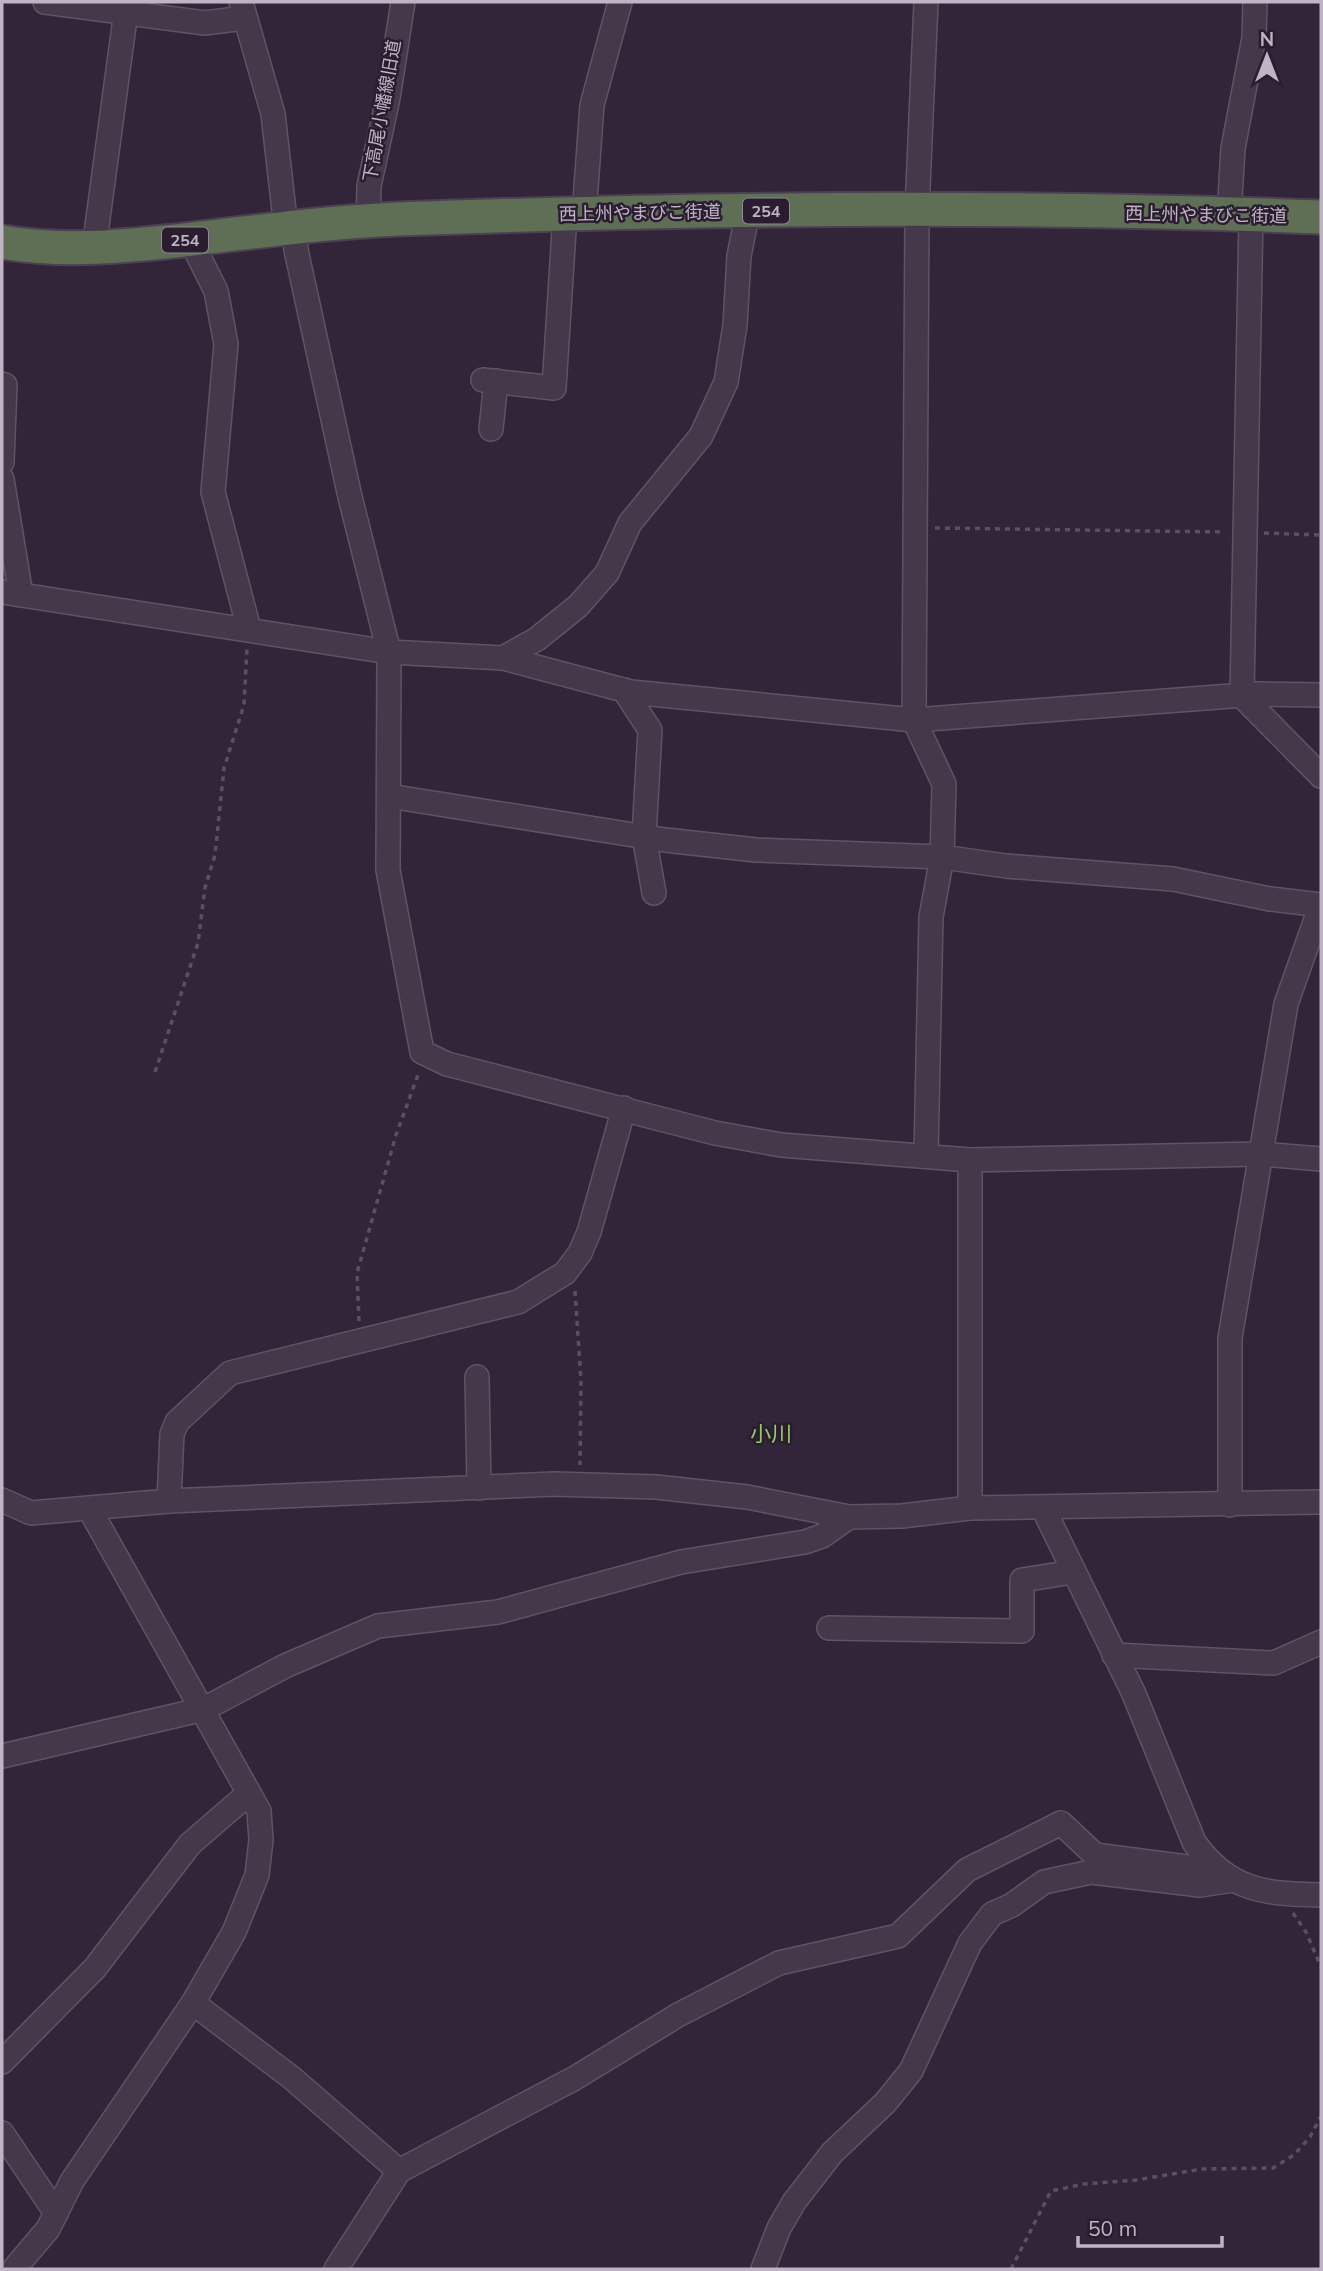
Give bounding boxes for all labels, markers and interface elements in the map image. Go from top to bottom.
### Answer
north arrow [1232,21,1302,91]
text: N [1260,27,1274,51]
street label: 下高尾小幡線旧道 [358,38,405,184]
road number: 254 [743,198,789,224]
street label: 西上州やまびこ街道 [559,200,721,225]
street label: 西上州やまびこ街道 [1125,202,1287,227]
road number: 254 [162,228,208,252]
district label: 小川 [750,1420,792,1446]
scale bar [1078,2204,1222,2248]
text: 50 m [1088,2215,1137,2241]

